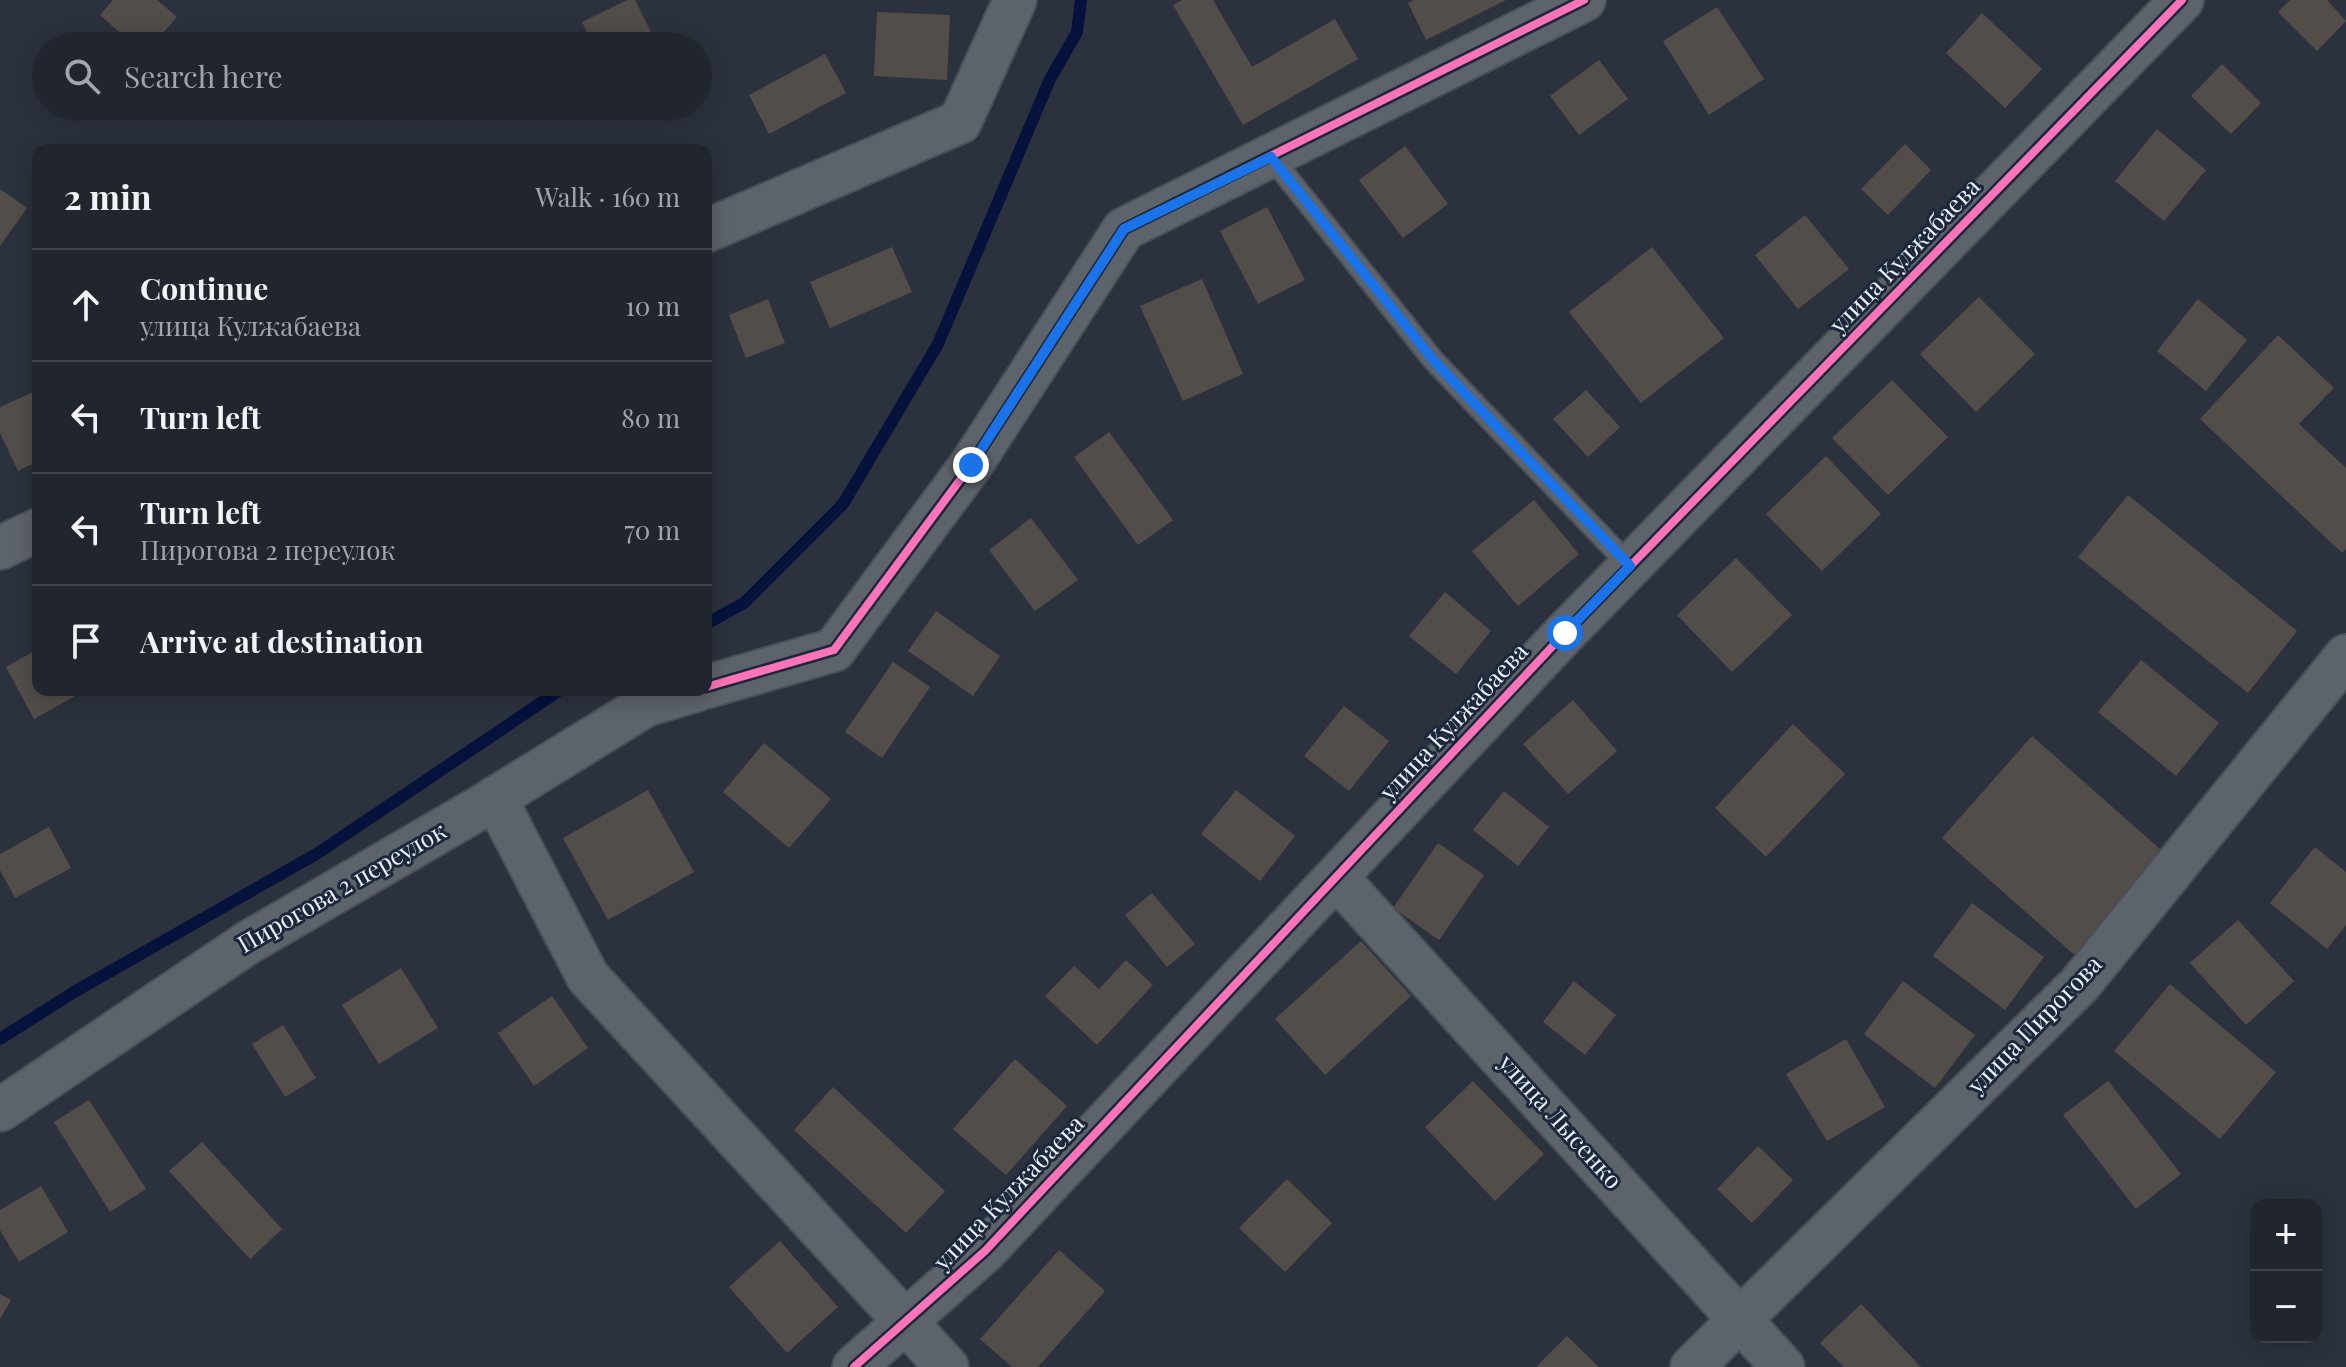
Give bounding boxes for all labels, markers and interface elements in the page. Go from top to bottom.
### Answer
search box [32,32,712,120]
icon: search [60,54,104,98]
text: Search here [124,56,283,96]
street label: улица Кулжабаева [1821,170,1986,340]
text: 2 min [64,173,152,219]
text: Walk · 160 m [535,179,680,214]
text: Continue [140,268,268,308]
icon: ahead [64,283,108,327]
text: 10 m [625,288,680,323]
text: улица Кулжабаева [140,308,361,343]
icon: left [64,395,108,439]
text: Turn left [140,397,261,437]
text: 80 m [621,400,680,435]
route end [953,447,989,483]
text: Turn left [140,492,261,532]
icon: left [64,507,108,551]
text: 70 m [624,512,680,547]
text: Пирогова 2 переулок [140,532,395,567]
route start [1547,615,1583,651]
icon: arrive [64,619,108,663]
text: Arrive at destination [140,621,423,661]
street label: улица Кулжабаева [1371,635,1534,807]
street label: Пирогова 2 переулок [231,813,451,959]
street label: улица Пирогова [1959,948,2108,1100]
street label: улица Лысенко [1492,1046,1630,1195]
street label: улица Кулжабаева [925,1107,1090,1277]
map controls [2250,1199,2322,1343]
button: + [2250,1199,2322,1271]
button: − [2250,1271,2322,1343]

